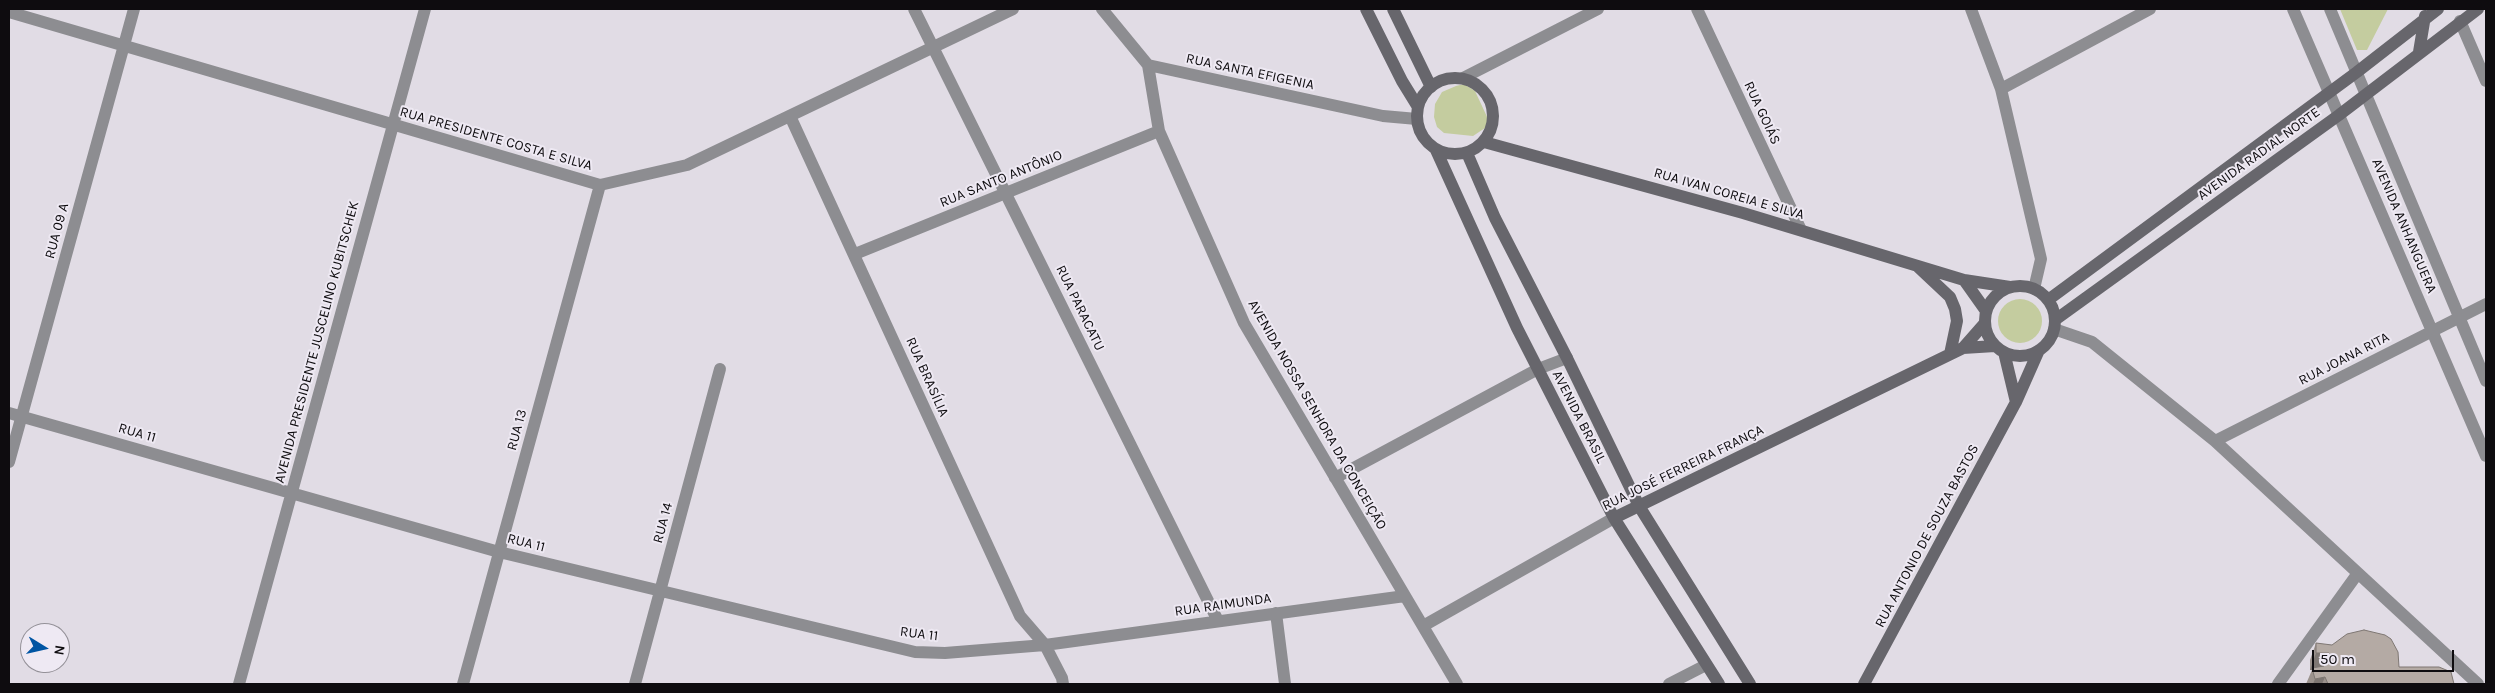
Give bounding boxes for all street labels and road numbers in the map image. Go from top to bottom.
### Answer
street label: RUA SANTA EFIGENIA [1184,50,1316,94]
street label: RUA GOIÁS [1740,79,1784,147]
street label: RUA PRESIDENTE COSTA E SILVA [398,103,594,175]
street label: AVENIDA RADIAL NORTE [2194,104,2324,204]
street label: RUA SANTO ANTÔNIO [937,147,1065,211]
street label: AVENIDA ANHANGUERA [2368,156,2440,296]
street label: RUA IVAN COREIA E SILVA [1652,164,1806,224]
street label: AVENIDA PRESIDENTE JUSCELINO KUBITSCHEK [271,199,363,485]
street label: RUA 09 A [42,201,72,261]
street label: RUA PARACATU [1052,262,1108,354]
street label: AVENIDA NOSSA SENHORA DA CONCEIÇÃO [1244,297,1390,533]
street label: RUA JOANA RITA [2296,329,2392,389]
street label: RUA BRASÍLIA [902,335,952,419]
street label: AVENIDA BRASIL [1548,368,1610,466]
street label: RUA 13 [503,408,531,452]
street label: RUA 11 [116,420,158,446]
street label: RUA JOSÉ FERREIRA FRANÇA [1599,422,1767,514]
street label: RUA ANTONIO DE SOUZA BASTOS [1871,442,1983,630]
street label: RUA 14 [650,501,676,545]
street label: RUA 11 [505,530,547,556]
street label: RUA RAIMUNDA [1174,590,1272,620]
street label: RUA 11 [899,623,939,645]

